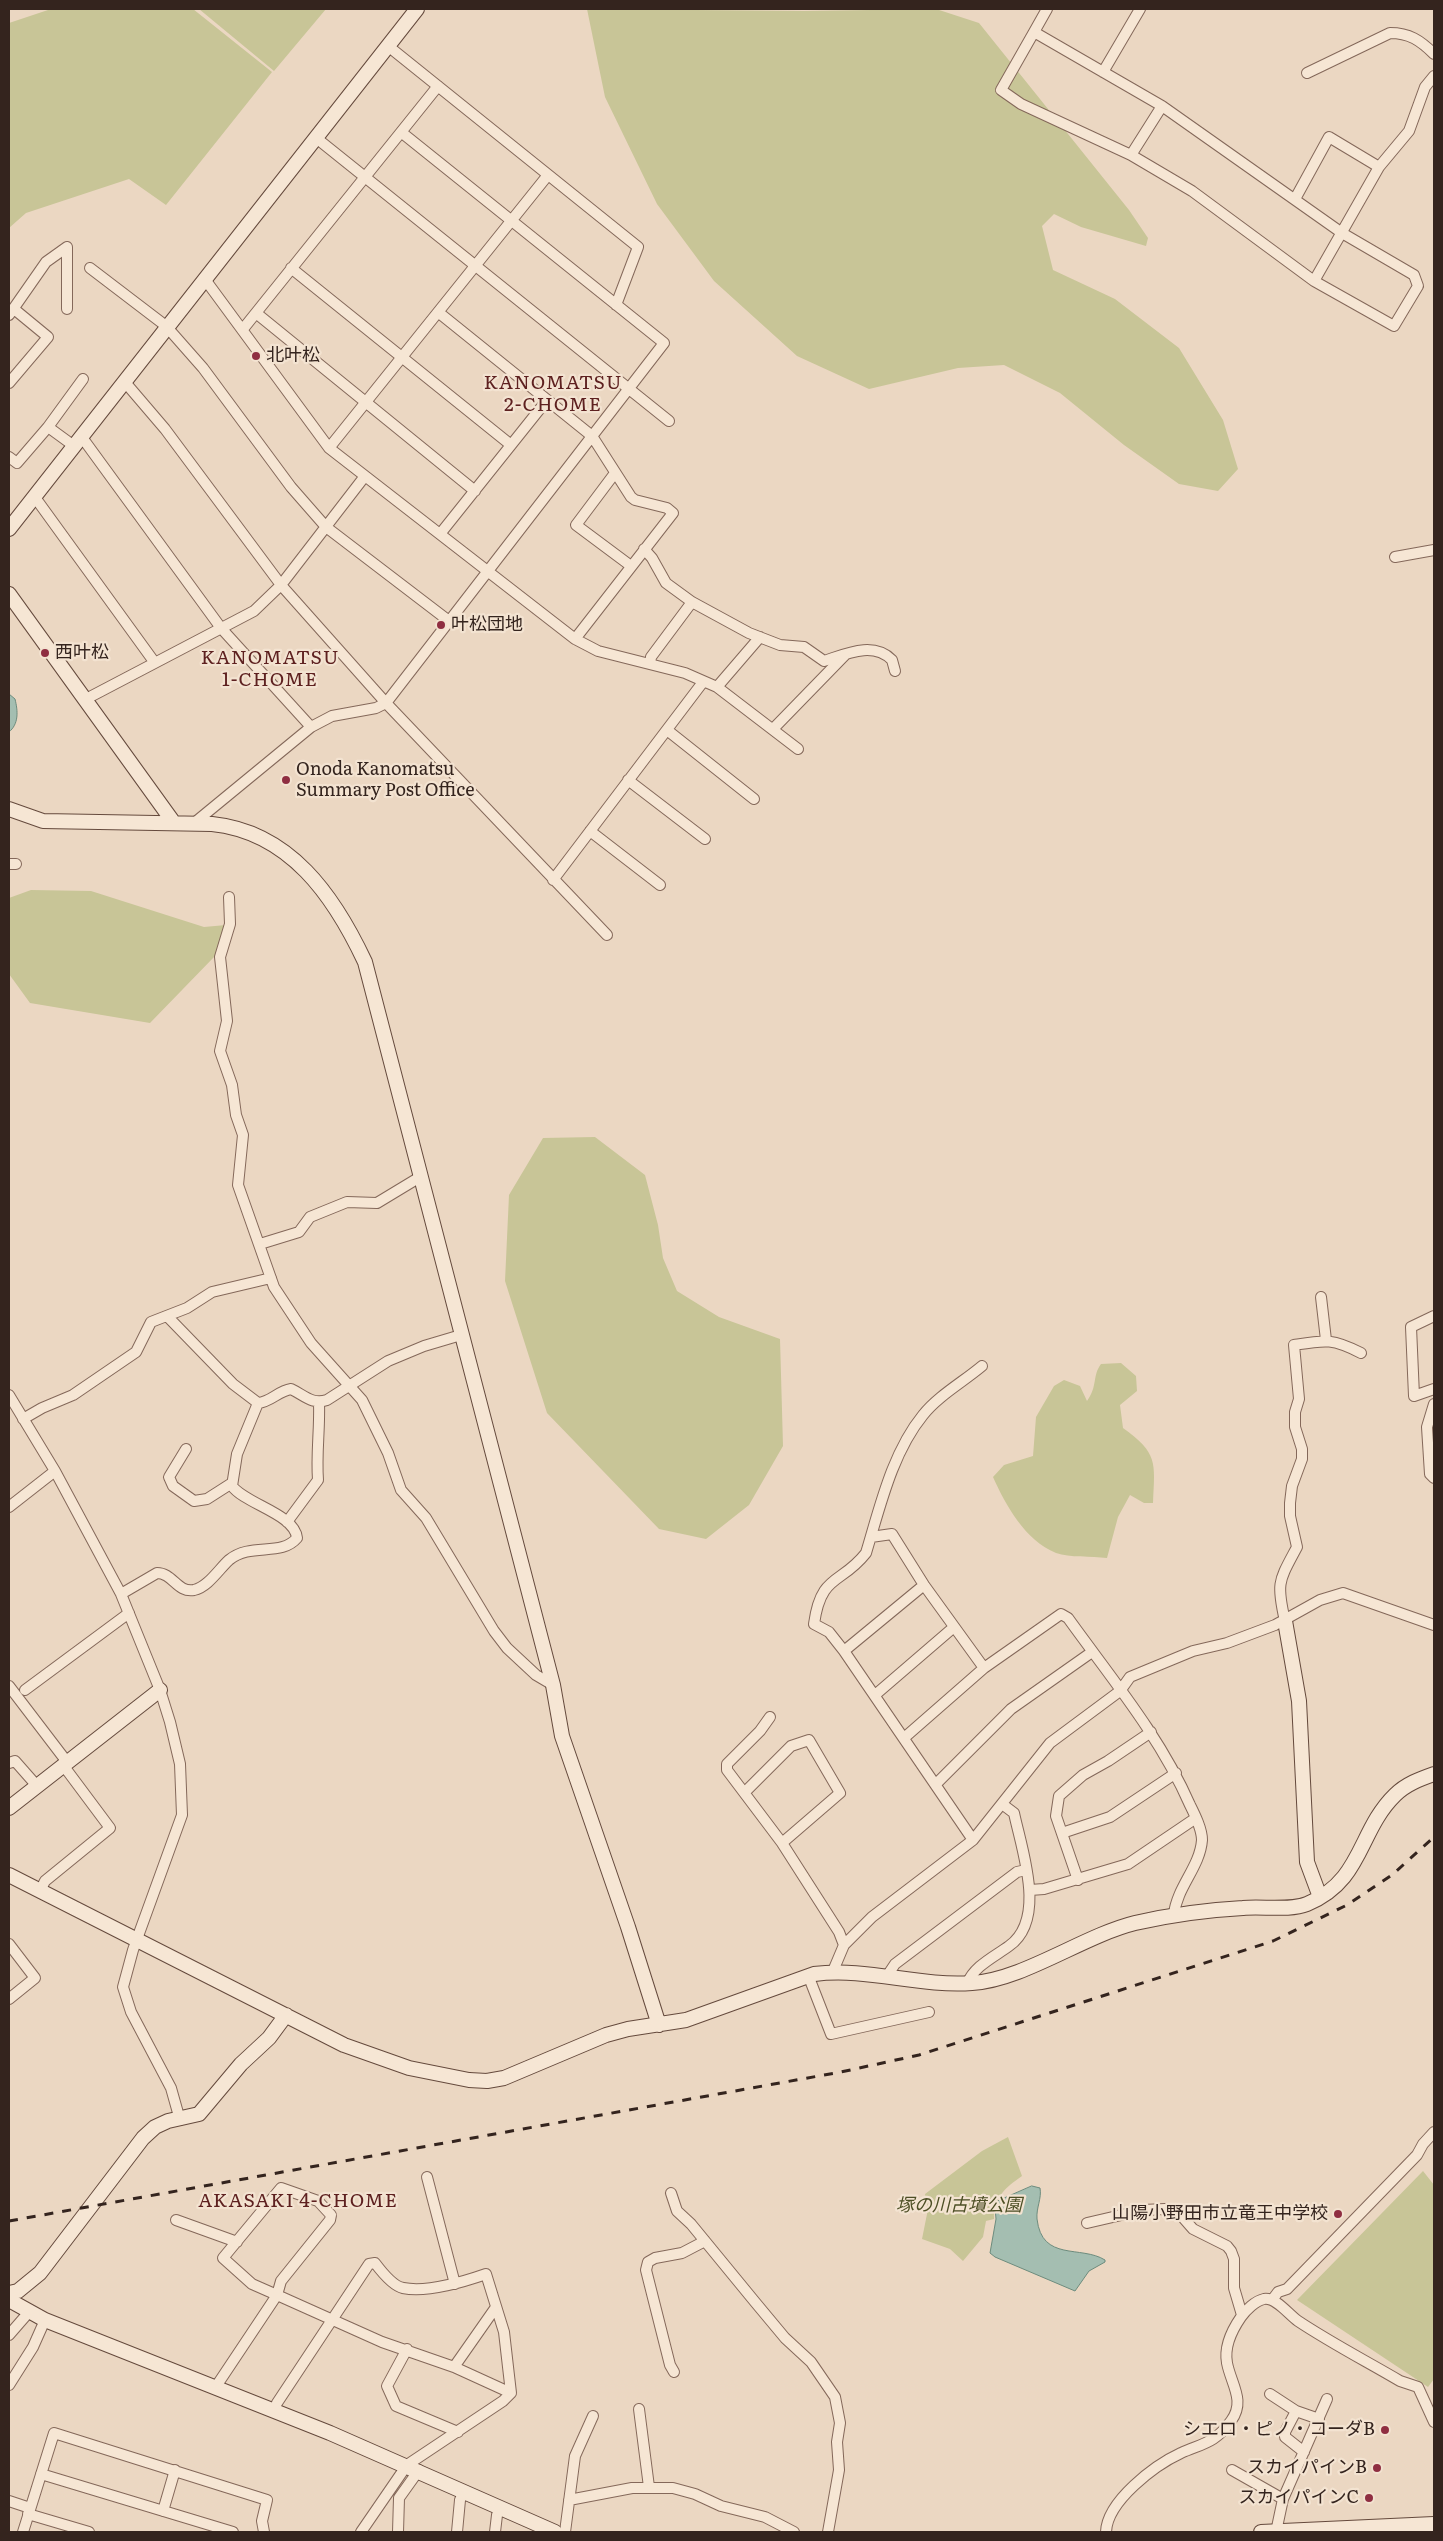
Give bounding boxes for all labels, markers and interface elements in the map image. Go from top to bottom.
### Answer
place label: 北叶松 [266,345,320,367]
marker: 北叶松 [250,350,262,362]
district label: KANOMATSU 2-CHOME [483,372,623,416]
place label: 叶松団地 [451,614,523,636]
marker: 叶松団地 [435,619,447,631]
place label: 西叶松 [55,642,109,664]
marker: 西叶松 [39,647,51,659]
district label: KANOMATSU 1-CHOME [200,647,340,691]
place label: Onoda Kanomatsu Summary Post Office [296,759,475,802]
marker: Onoda Kanomatsu Summary Post Office [280,774,292,786]
district label: AKASAKI 4-CHOME [196,2190,400,2212]
park label: 塚の川古墳公園 [896,2195,1022,2217]
place label: 山陽小野田市立竜王中学校 [1112,2203,1328,2225]
marker: 山陽小野田市立竜王中学校 [1332,2208,1344,2220]
place label: シエロ・ピノ・コーダB [1183,2419,1375,2441]
marker: シエロ・ピノ・コーダB [1379,2424,1391,2436]
place label: スカイパインB [1247,2457,1367,2479]
marker: スカイパインB [1371,2462,1383,2474]
place label: スカイパインC [1238,2487,1359,2509]
marker: スカイパインC [1363,2492,1375,2504]

